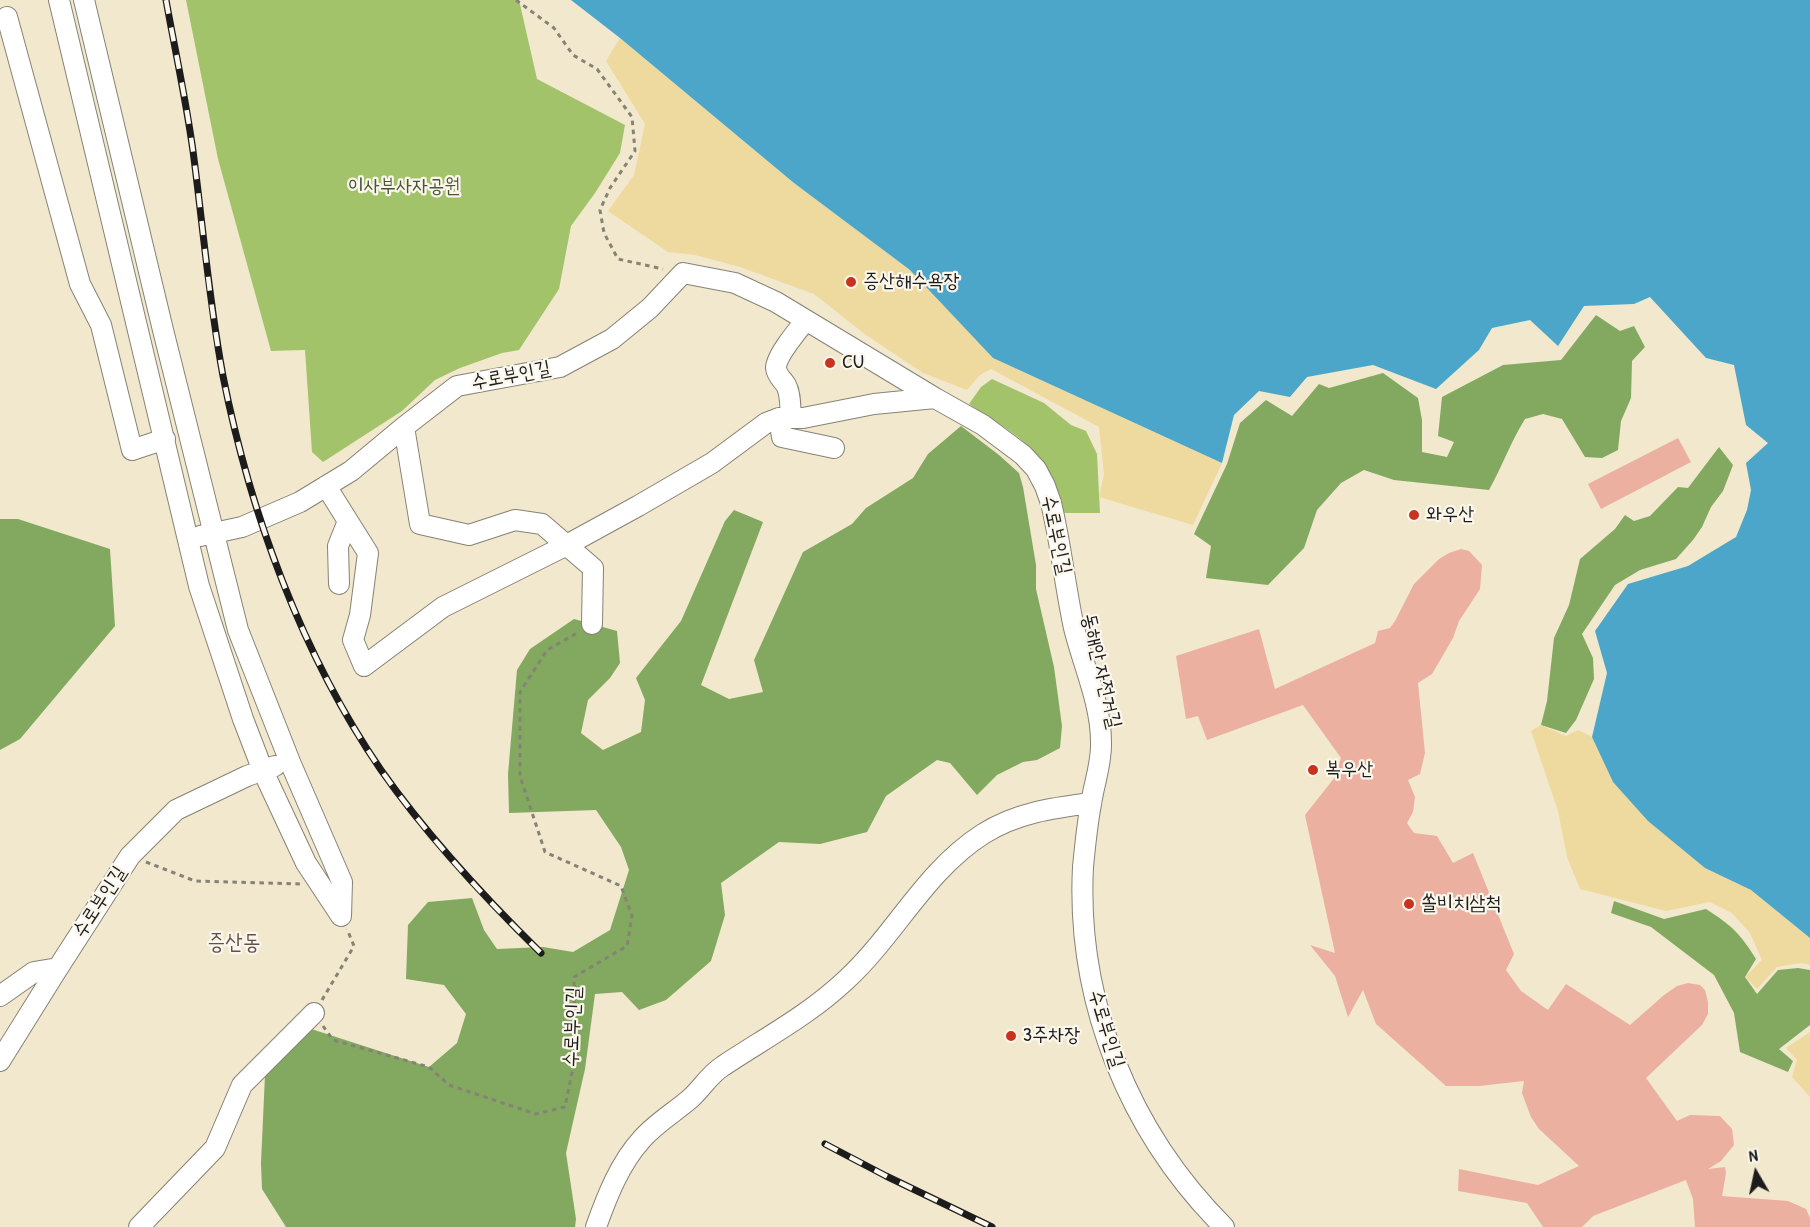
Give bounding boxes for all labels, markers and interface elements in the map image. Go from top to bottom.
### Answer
park label: 이사부사자공원 [348,175,460,199]
place label: 증산해수욕장 [863,270,960,294]
marker: 증산해수욕장 [844,275,858,289]
place label: CU [842,351,864,375]
marker: CU [823,356,837,370]
street label: 수로부인길 [469,357,553,395]
street label: 수로부인길 [1036,493,1076,577]
place label: 와우산 [1426,503,1474,527]
marker: 와우산 [1407,508,1421,522]
street label: 동해안 자전거길 [1076,611,1126,731]
place label: 복우산 [1325,758,1373,782]
marker: 복우산 [1306,763,1320,777]
street label: 수로부인길 [68,862,132,942]
place label: 쏠비치삼척 [1421,892,1501,916]
marker: 쏠비치삼척 [1402,897,1416,911]
district label: 증산동 [207,930,261,956]
street label: 수로부인길 [560,986,586,1068]
street label: 수로부인길 [1083,987,1129,1071]
place label: 3주차장 [1023,1024,1080,1048]
marker: 3주차장 [1004,1029,1018,1043]
north arrow [1726,1143,1786,1203]
text: N [1747,1144,1759,1167]

